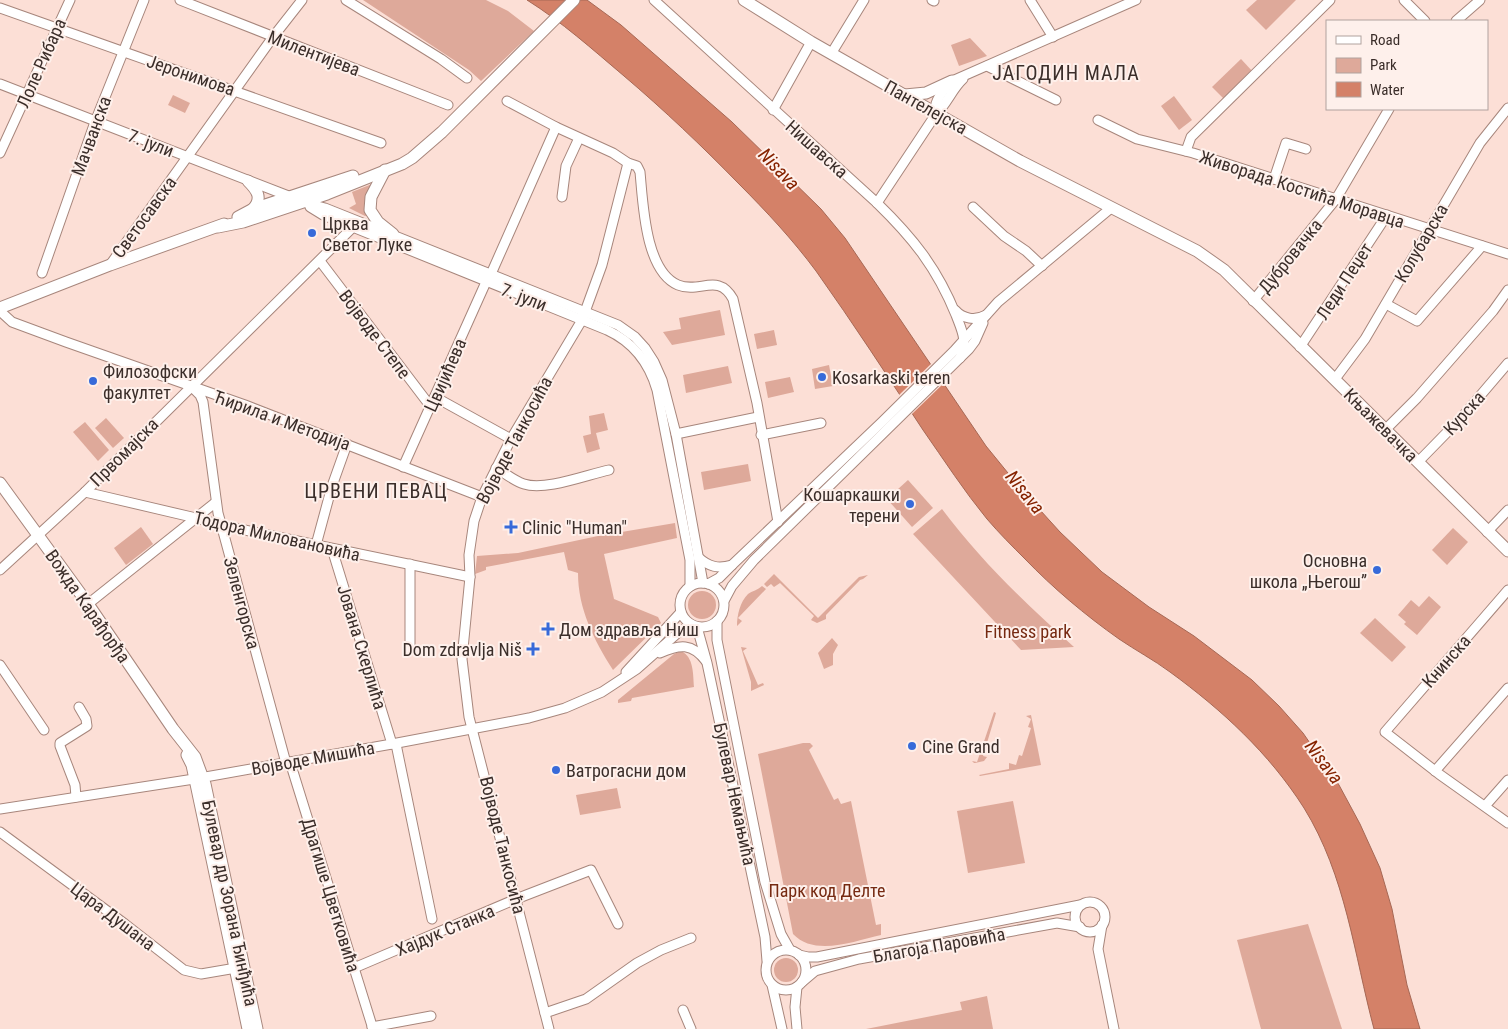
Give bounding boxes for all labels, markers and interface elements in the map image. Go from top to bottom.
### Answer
street label: Лоле Рибара [12,15,70,111]
legend [1326,20,1488,110]
street label: Милентијева [265,26,363,80]
text: Road [1370,31,1400,49]
street label: Јеронимова [144,50,238,100]
text: Park [1370,56,1397,74]
district label: ЈАГОДИН МАЛА [992,61,1140,85]
street label: Пантелејска [881,76,971,138]
text: Water [1370,81,1405,99]
street label: Мачванска [67,93,115,179]
street label: Нишавска [782,116,852,182]
street label: 7. јули [125,125,177,161]
water label: Nisava [754,143,804,195]
street label: Живорада Костића Моравца [1197,146,1407,232]
street label: Светосавска [107,172,181,262]
street label: Колубарска [1390,200,1452,286]
place label: Црква Светог Луке [322,213,412,255]
street label: Дубровачка [1254,215,1326,297]
marker: Црква Светог Луке [306,227,318,239]
street label: Леди Пеџет [1311,238,1377,323]
street label: 7. јули [498,279,550,315]
street label: Војводе Степе [335,285,415,383]
street label: Цвијићева [420,335,470,415]
place label: Филозофски факултет [103,361,197,403]
place label: Kosarkaski teren [832,367,951,388]
marker: Kosarkaski teren [816,371,828,383]
street label: Војводе Танкосића [472,373,556,507]
marker: Филозофски факултет [87,375,99,387]
street label: Књажевачка [1340,384,1422,466]
street label: Ћирила и Методија [211,385,353,455]
street label: Курска [1439,387,1489,439]
street label: Првомајска [85,413,163,491]
water label: Nisava [1001,466,1049,518]
district label: ЦРВЕНИ ПЕВАЦ [304,479,448,503]
place label: Кошаркашки терени [803,484,900,526]
marker: Кошаркашки терени [904,498,916,510]
street label: Тодора Миловановића [192,507,362,565]
place label: Clinic "Human" [522,517,627,538]
marker: Clinic "Human" [504,520,518,534]
street label: Вожда Карађорђа [41,545,135,667]
place label: Основна школа „Његош” [1250,550,1367,592]
street label: Зеленгорска [220,555,264,651]
marker: Основна школа „Његош” [1371,564,1383,576]
street label: Јована Скерлића [333,582,391,712]
place label: Дом здравља Ниш [559,619,699,640]
park label: Fitness park [985,621,1071,642]
marker: Дом здравља Ниш [541,622,555,636]
street label: Книнска [1417,630,1475,692]
place label: Dom zdravlja Niš [403,639,522,660]
marker: Dom zdravlja Niš [526,642,540,656]
street label: Булевар Немањића [710,721,760,867]
water label: Nisava [1300,735,1348,789]
place label: Cine Grand [922,736,1000,757]
street label: Војводе Мишића [250,737,376,779]
marker: Cine Grand [906,740,918,752]
place label: Ватрогасни дом [566,760,686,781]
marker: Ватрогасни дом [550,764,562,776]
street label: Војводе Танкосића [476,774,530,916]
street label: Булевар др Зорана Ђинђића [198,798,262,1008]
street label: Драгише Цветковића [298,815,364,975]
street label: Цара Душана [67,877,159,955]
park label: Парк код Делте [769,880,886,901]
street label: Хајдук Станка [392,900,498,960]
street label: Благоја Паровића [871,923,1007,967]

